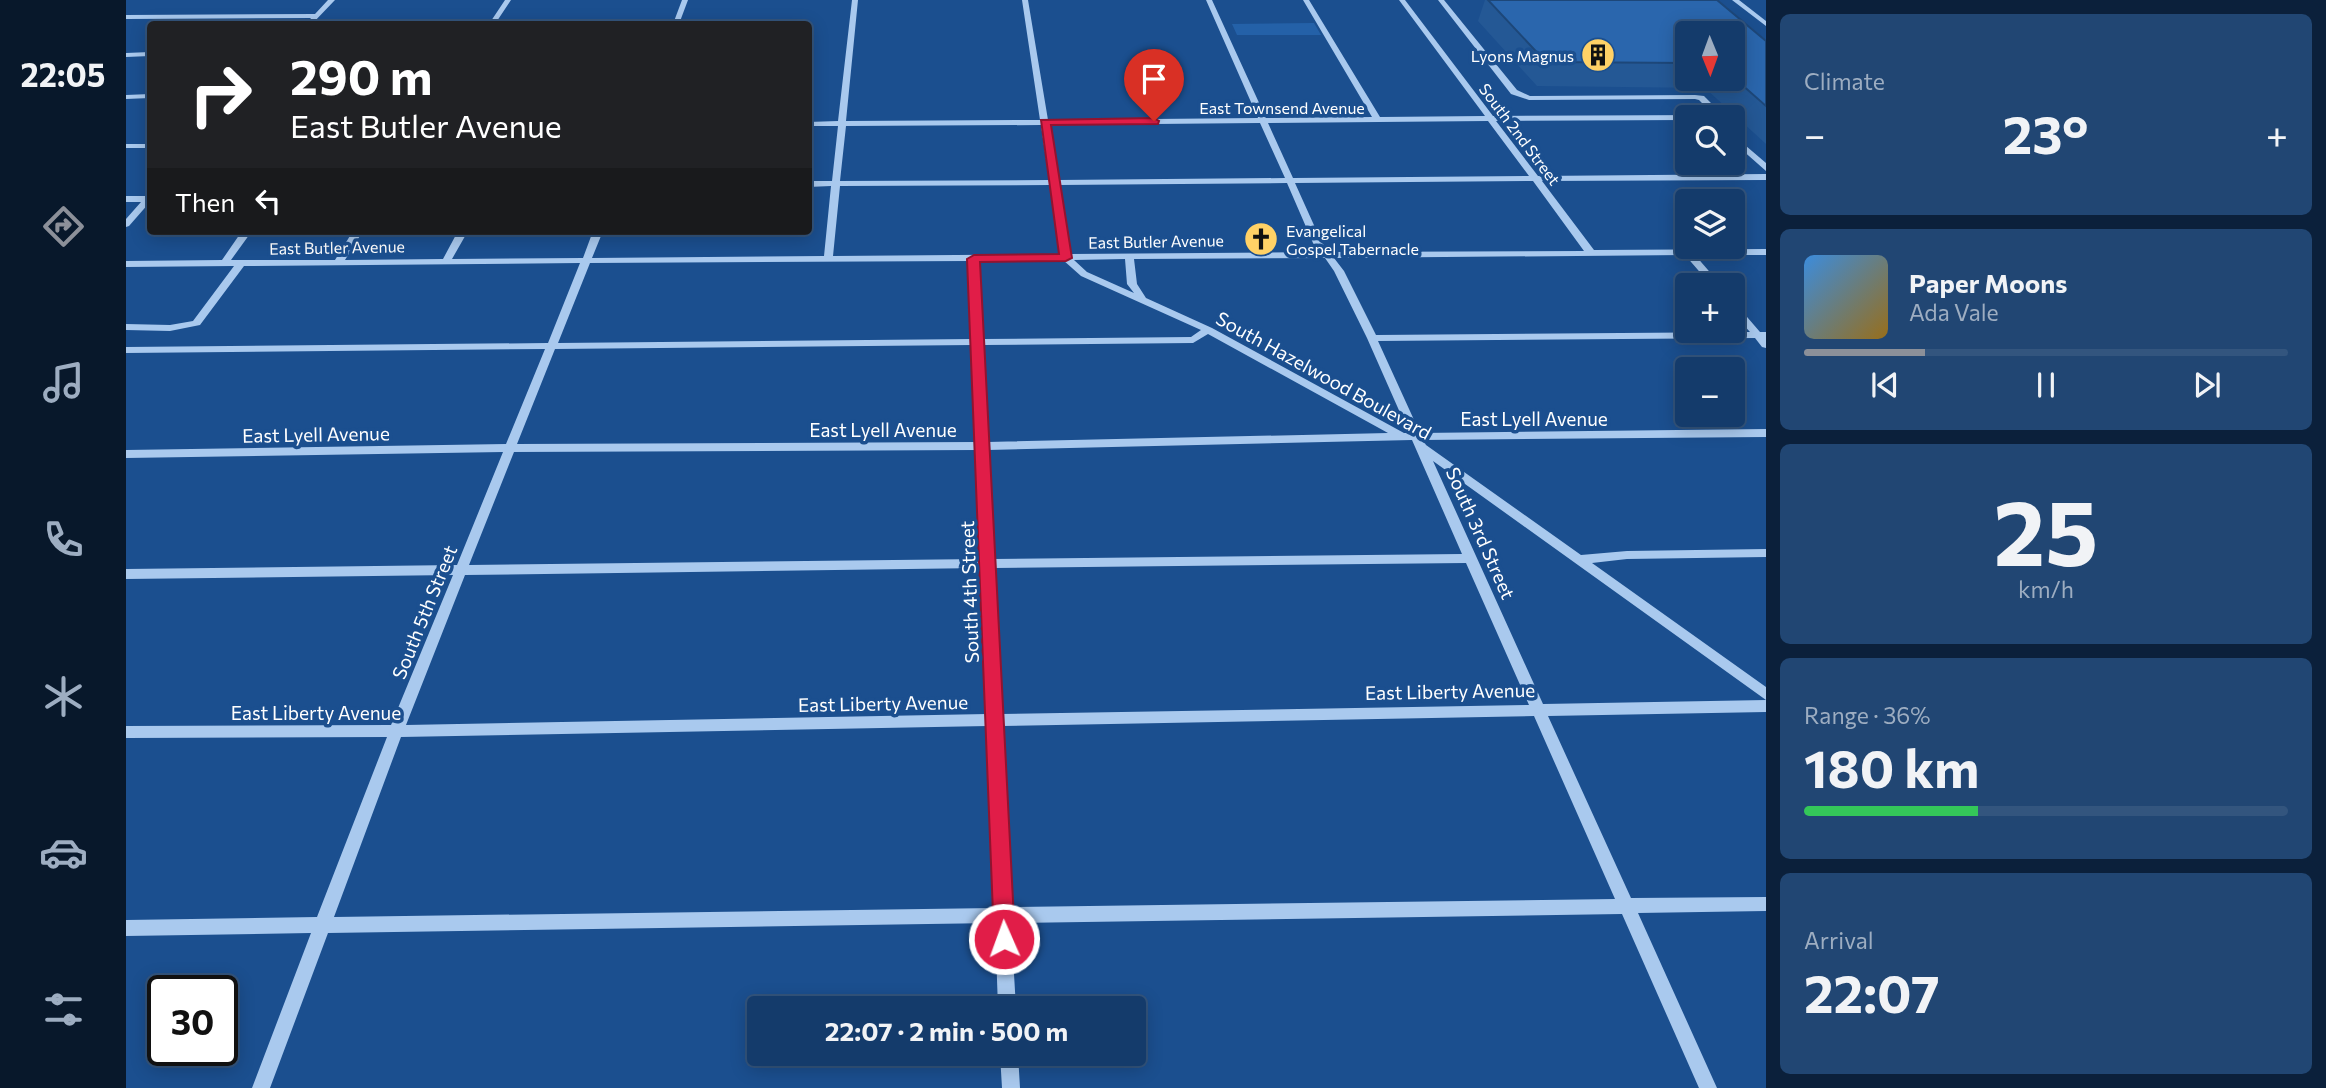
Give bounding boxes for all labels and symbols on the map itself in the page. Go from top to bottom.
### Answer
north arrow [1675,21,1745,91]
building icon: Lyons Magnus [1579,36,1617,74]
place label: Lyons Magnus [1471,46,1574,65]
pin [1124,49,1184,121]
street label: South 2nd Street [1476,79,1565,189]
street label: East Townsend Avenue [1199,98,1365,117]
church icon: Evangelical Gospel Tabernacle [1242,220,1280,258]
place label: Evangelical Gospel Tabernacle [1286,221,1419,258]
street label: East Butler Avenue [1088,230,1224,252]
street label: East Butler Avenue [269,236,405,258]
street label: South Hazelwood Boulevard [1212,306,1436,444]
street label: East Lyell Avenue [1460,407,1608,430]
street label: East Lyell Avenue [809,418,957,441]
street label: East Lyell Avenue [242,421,390,447]
street label: South 3rd Street [1442,464,1520,603]
street label: South 4th Street [955,520,983,664]
street label: South 5th Street [387,542,461,682]
street label: East Liberty Avenue [1365,678,1535,704]
street label: East Liberty Avenue [798,690,968,716]
street label: East Liberty Avenue [231,701,401,724]
position arrow [967,902,1041,976]
speed limit sign: 30 [147,975,238,1066]

